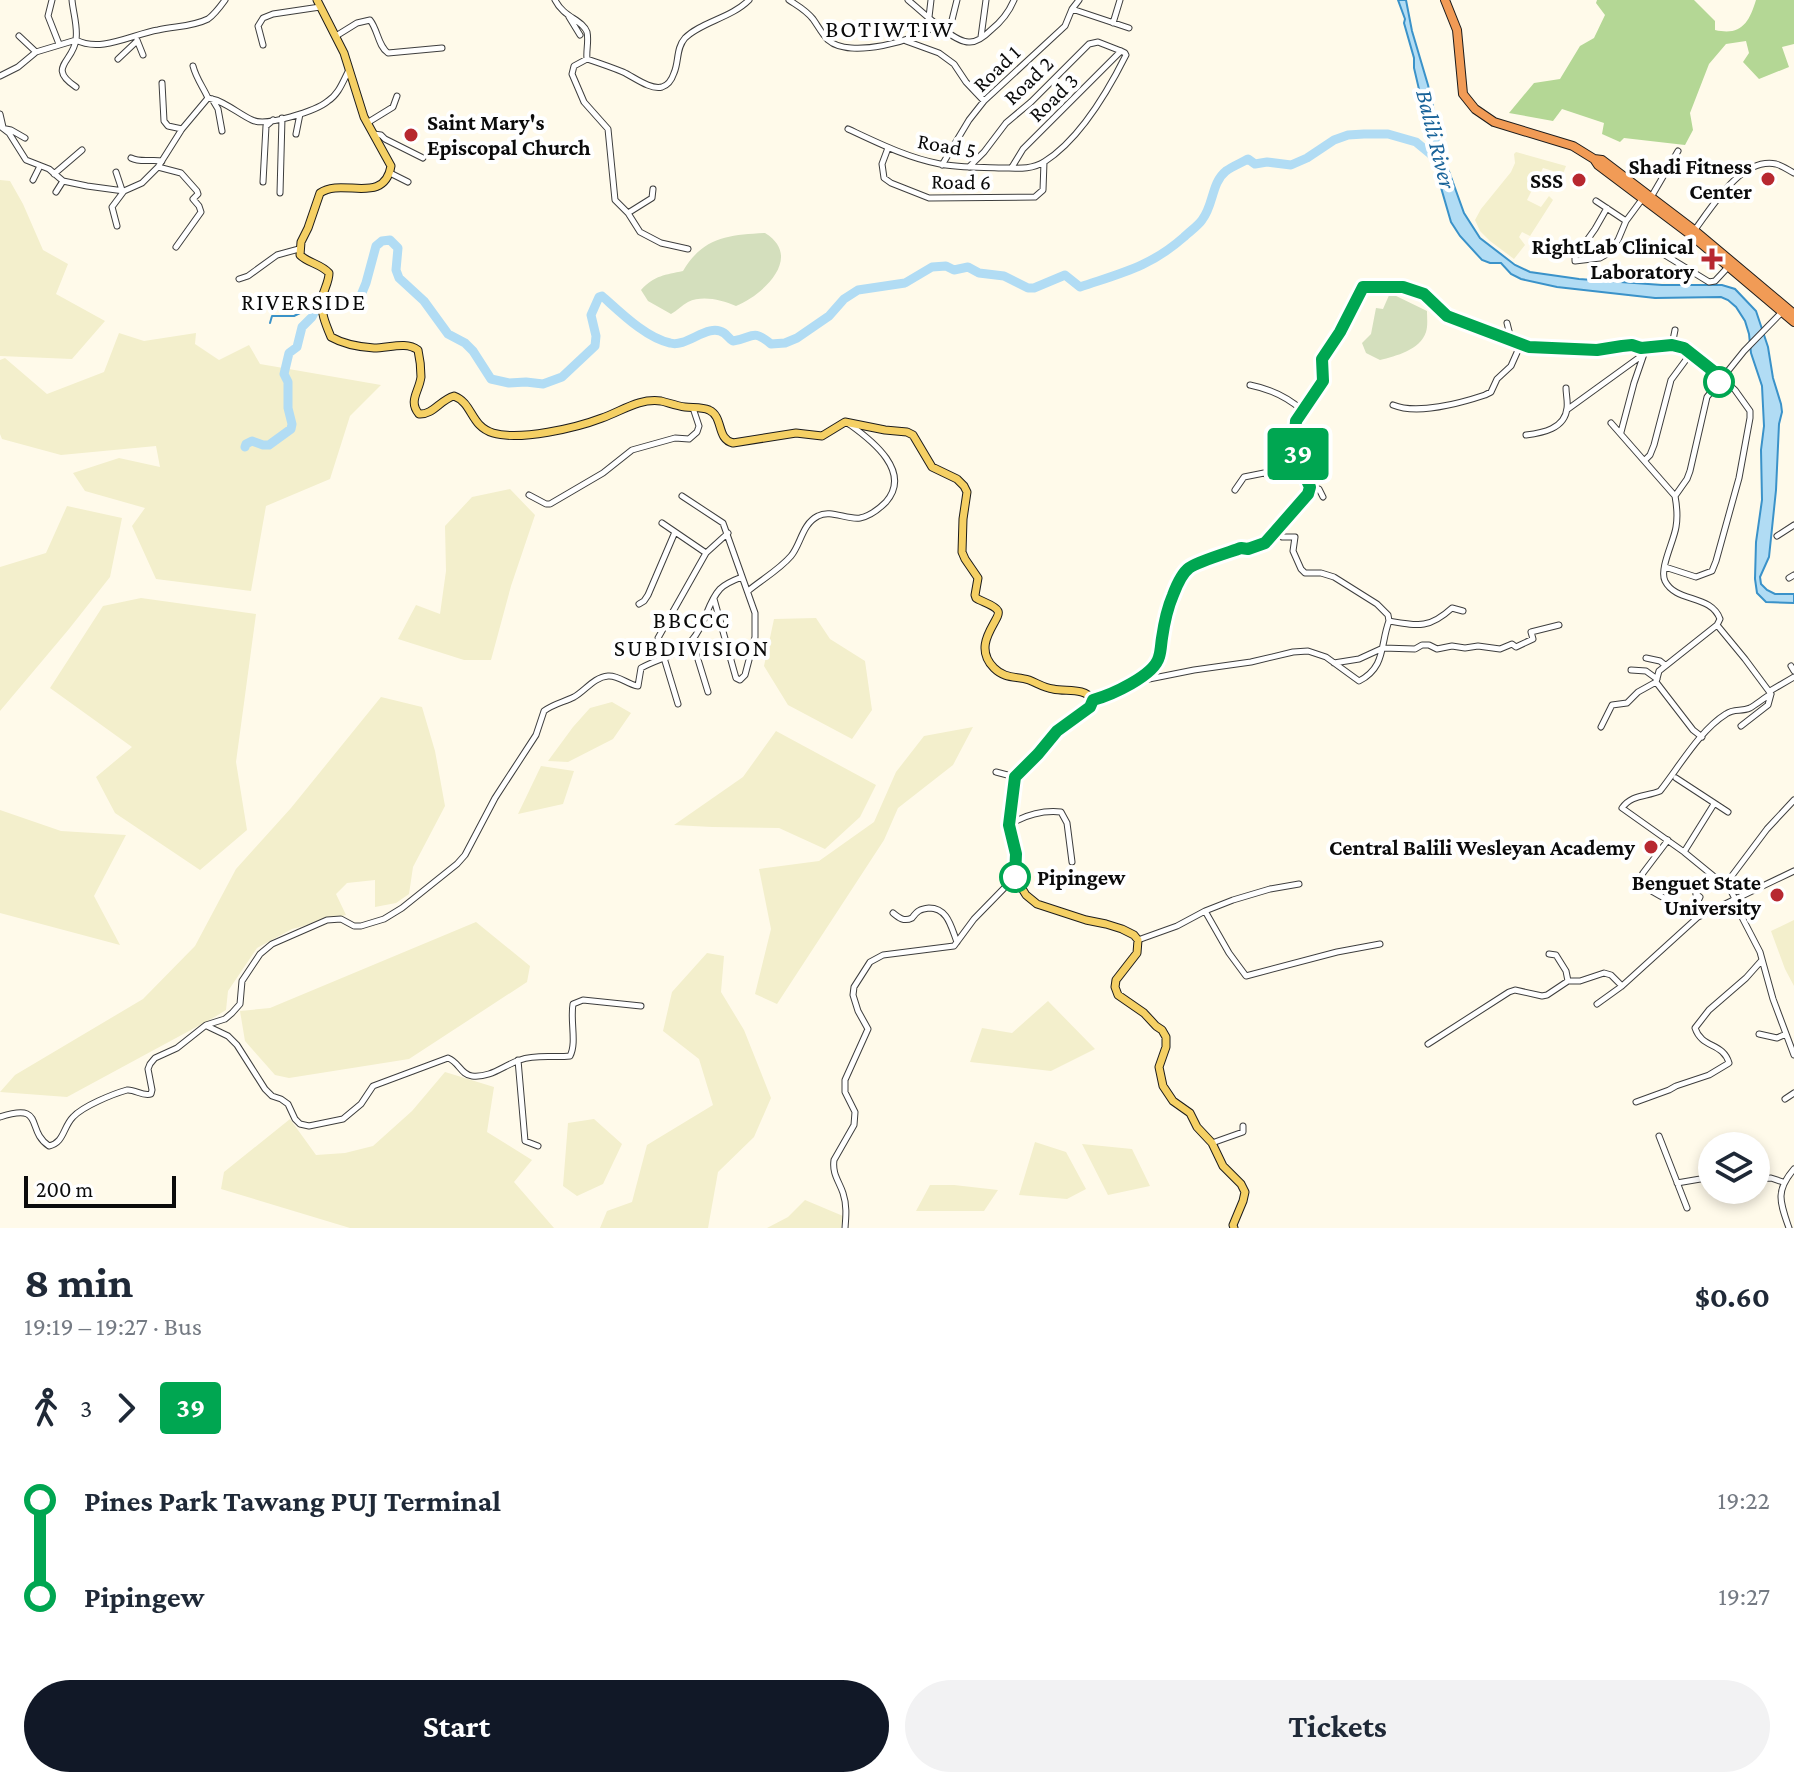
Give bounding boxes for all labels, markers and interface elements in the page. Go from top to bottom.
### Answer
district label: BOTIWTIW [825,15,955,42]
street label: Road 1 [968,40,1025,97]
street label: Road 2 [998,51,1058,110]
street label: Road 3 [1023,68,1083,127]
water label: Balili River [1411,87,1462,192]
place label: Saint Mary's Episcopal Church [427,110,591,160]
marker: Saint Mary's Episcopal Church [402,126,420,144]
street label: Road 5 [916,128,978,163]
place label: Shadi Fitness Center [1629,154,1752,204]
street label: Road 6 [931,168,991,195]
place label: SSS [1530,168,1563,193]
marker: Shadi Fitness Center [1759,170,1777,188]
marker: SSS [1570,171,1588,189]
place label: RightLab Clinical Laboratory [1532,234,1695,284]
marker: RightLab Clinical Laboratory [1701,248,1723,270]
district label: RIVERSIDE [241,288,367,315]
unlabelled marker [1704,367,1734,397]
line badge: 39 [1262,428,1334,480]
text: 39 [1284,438,1312,469]
district label: BBCCC SUBDIVISION [614,606,770,661]
place label: Central Balili Wesleyan Academy [1329,835,1635,860]
marker: Central Balili Wesleyan Academy [1642,838,1660,856]
marker: Pipingew [1000,862,1030,892]
place label: Pipingew [1037,865,1126,890]
place label: Benguet State University [1632,870,1761,920]
marker: Benguet State University [1768,886,1786,904]
map controls [1698,1132,1770,1204]
button: layers [1698,1132,1770,1204]
scale bar [24,1172,176,1208]
text: 200 m [36,1177,93,1202]
text: 8 min [24,1258,133,1306]
text: $0.60 [1695,1280,1770,1313]
text: 19:19 – 19:27 · Bus [24,1312,202,1341]
icon: walk [24,1386,68,1430]
icon: forward [104,1386,148,1430]
text: 39 [176,1392,205,1423]
text: 3 [80,1394,92,1423]
text: Pines Park Tawang PUJ Terminal [84,1484,501,1517]
text: 19:22 [1718,1486,1770,1515]
text: Pipingew [84,1580,204,1613]
text: 19:27 [1718,1582,1770,1611]
button: Start [24,1680,889,1772]
button: Tickets [905,1680,1770,1772]

